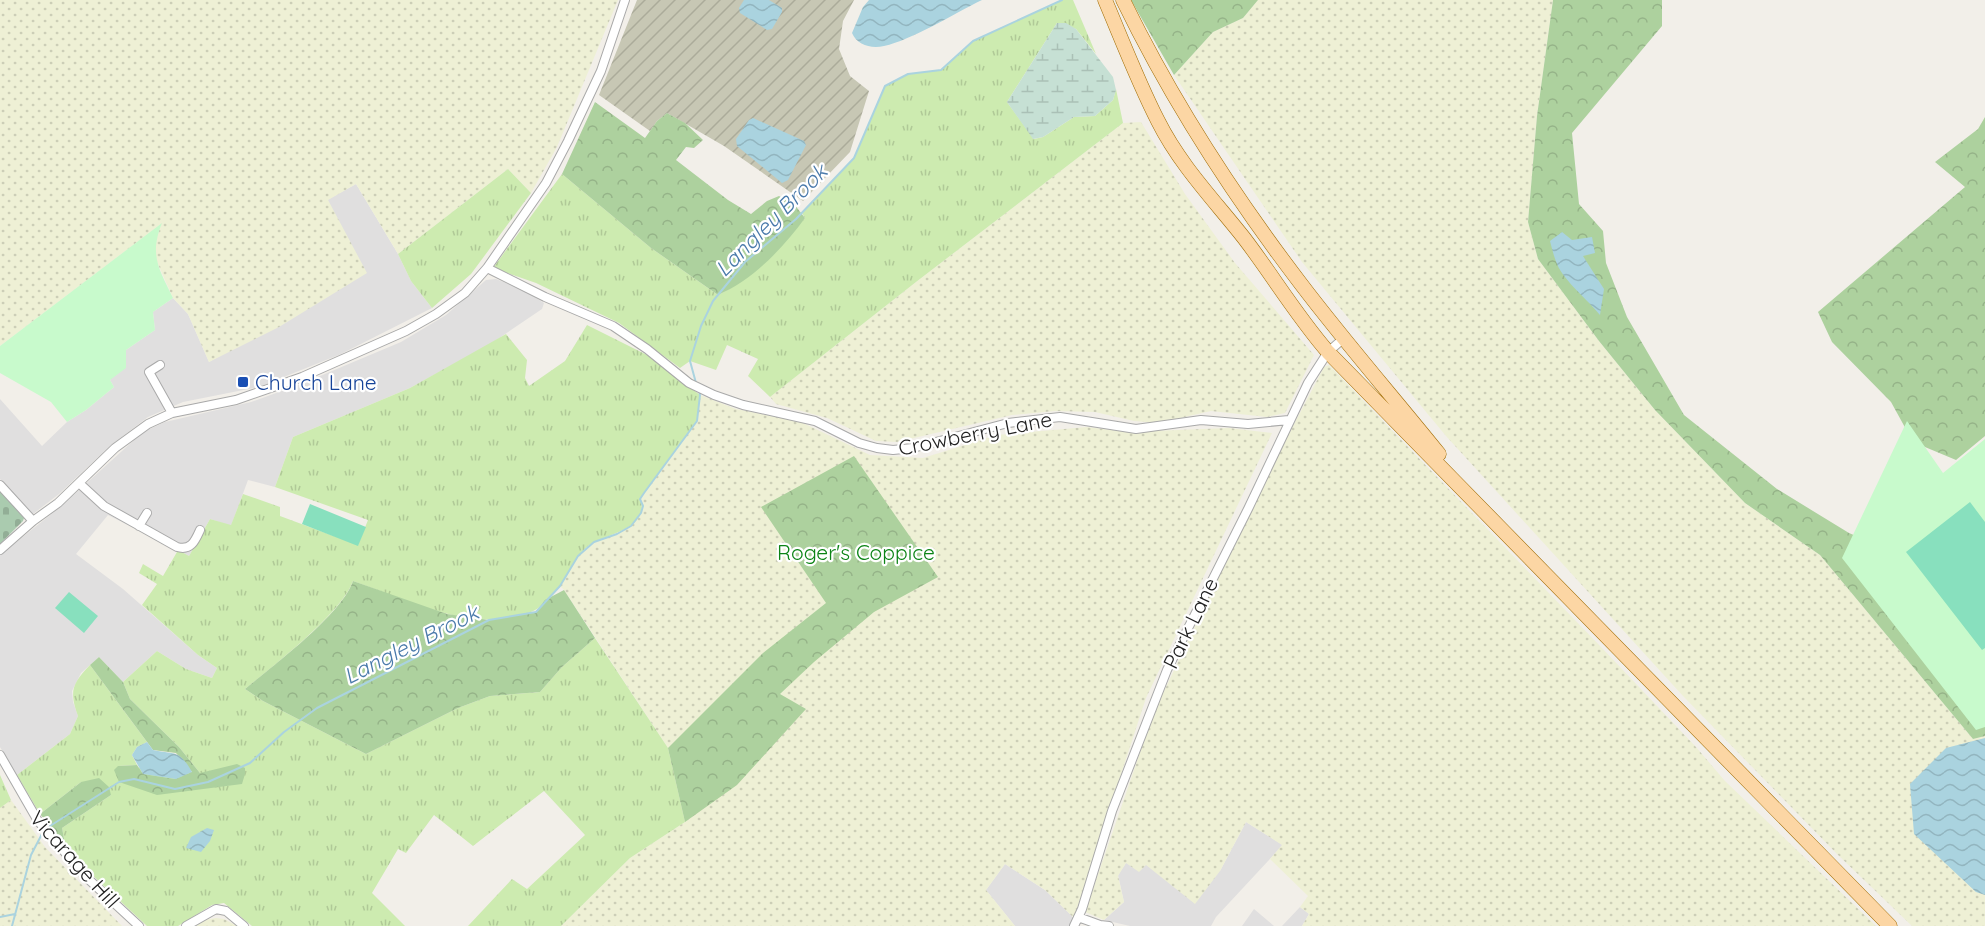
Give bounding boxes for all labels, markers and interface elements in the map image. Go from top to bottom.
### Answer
water label: Langley Brook [709,156,835,282]
place label: Church Lane [255,369,377,395]
marker: Church Lane [236,375,250,389]
street label: Crowberry Lane [896,405,1054,461]
park label: Roger's Coppice [777,539,935,565]
street label: Park Lane [1157,573,1223,673]
water label: Langley Brook [339,597,485,690]
street label: Vicarage Hill [24,805,126,913]

